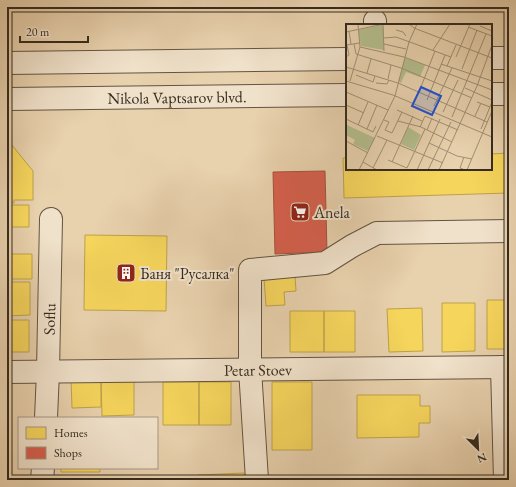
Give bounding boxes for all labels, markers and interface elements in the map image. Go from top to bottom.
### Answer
scale bar [20,18,88,44]
text: 20 m [26,24,50,40]
inset map [346,24,492,170]
street label: Nikola Vaptsarov blvd. [107,86,247,108]
supermarket icon: Anela [289,201,311,223]
place label: Anela [313,202,351,223]
building icon: Баня "Русалка" [115,262,137,284]
place label: Баня "Русалка" [140,263,235,284]
street label: Soflu [38,302,60,335]
street label: Petar Stoev [224,359,293,380]
legend [18,417,158,469]
text: Homes [54,425,88,441]
north arrow [458,429,498,469]
text: Shops [54,445,82,461]
text: N [475,450,489,466]

